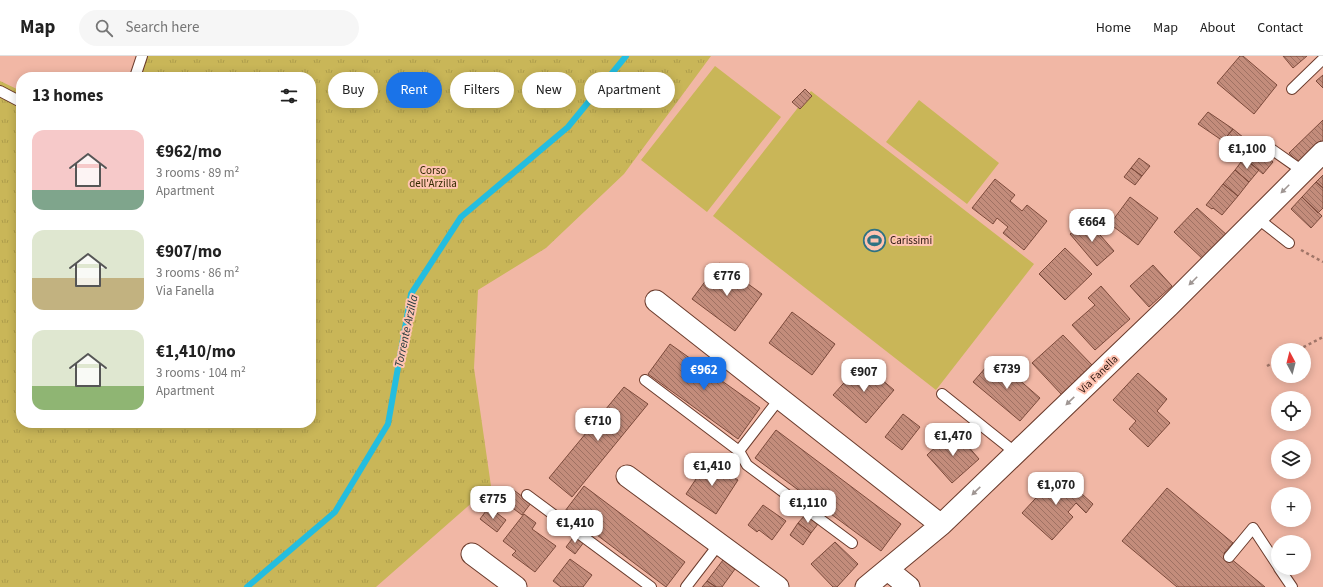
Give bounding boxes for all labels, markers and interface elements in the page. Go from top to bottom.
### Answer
search box [79,10,359,46]
text: Map [20,14,55,41]
icon: search [93,17,115,39]
text: Search here [125,17,199,38]
text: Home [1096,18,1131,38]
text: Map [1153,18,1178,38]
text: About [1200,18,1235,38]
text: Contact [1257,18,1303,38]
chip: Buy [328,72,378,108]
chip: Rent [386,72,442,108]
chip: Filters [450,72,514,108]
chip: New [522,72,576,108]
chip: Apartment [584,72,675,108]
text: 13 homes [32,84,103,108]
icon: filters [278,85,300,107]
pin: €1,100 [1214,136,1280,170]
text: €962/mo [156,140,222,164]
text: €1,100 [1228,140,1266,158]
icon: home [64,146,112,194]
park label: Corso dell'Arzilla [409,163,457,191]
text: 3 rooms · 89 m² [156,164,239,182]
text: Apartment [156,182,214,200]
one-way arrow [1280,185,1290,194]
pin: €664 [1068,209,1116,243]
text: €664 [1078,213,1106,231]
sports icon: Carissimi [861,227,887,253]
place label: Carissimi [890,233,932,248]
text: €907/mo [156,240,222,264]
icon: home [64,246,112,294]
pin: €776 [703,263,751,297]
text: 3 rooms · 86 m² [156,264,239,282]
text: €776 [713,267,741,285]
one-way arrow [1188,276,1198,286]
text: Via Fanella [156,282,214,300]
water label: Torrente Arzilla [391,293,423,369]
text: €1,410/mo [156,340,236,364]
north arrow [1271,343,1311,383]
map controls [1271,343,1311,575]
icon: home [64,346,112,394]
street label: Via Fanella [1075,352,1121,397]
pin: €739 [983,356,1031,390]
pin: €962 [680,357,728,391]
pin: €907 [840,359,888,393]
text: €739 [993,360,1021,378]
text: €962 [690,361,718,379]
text: €907 [850,363,878,381]
text: 3 rooms · 104 m² [156,364,246,382]
text: Apartment [156,382,214,400]
button: locate [1271,391,1311,431]
one-way arrow [1065,396,1075,406]
pin: €710 [574,408,622,442]
text: €710 [584,412,612,430]
pin: €1,470 [920,423,986,457]
text: €1,470 [934,427,972,445]
button: layers [1271,439,1311,479]
pin: €1,410 [679,453,745,487]
text: €1,410 [693,457,731,475]
pin: €1,070 [1023,472,1089,506]
text: €1,070 [1037,476,1075,494]
pin: €775 [469,486,517,520]
one-way arrow [971,486,981,496]
button: + [1271,487,1311,527]
text: €775 [479,490,507,508]
pin: €1,110 [775,490,841,524]
text: €1,110 [789,494,827,512]
pin: €1,410 [542,510,608,544]
text: €1,410 [556,514,594,532]
button: − [1271,535,1311,575]

